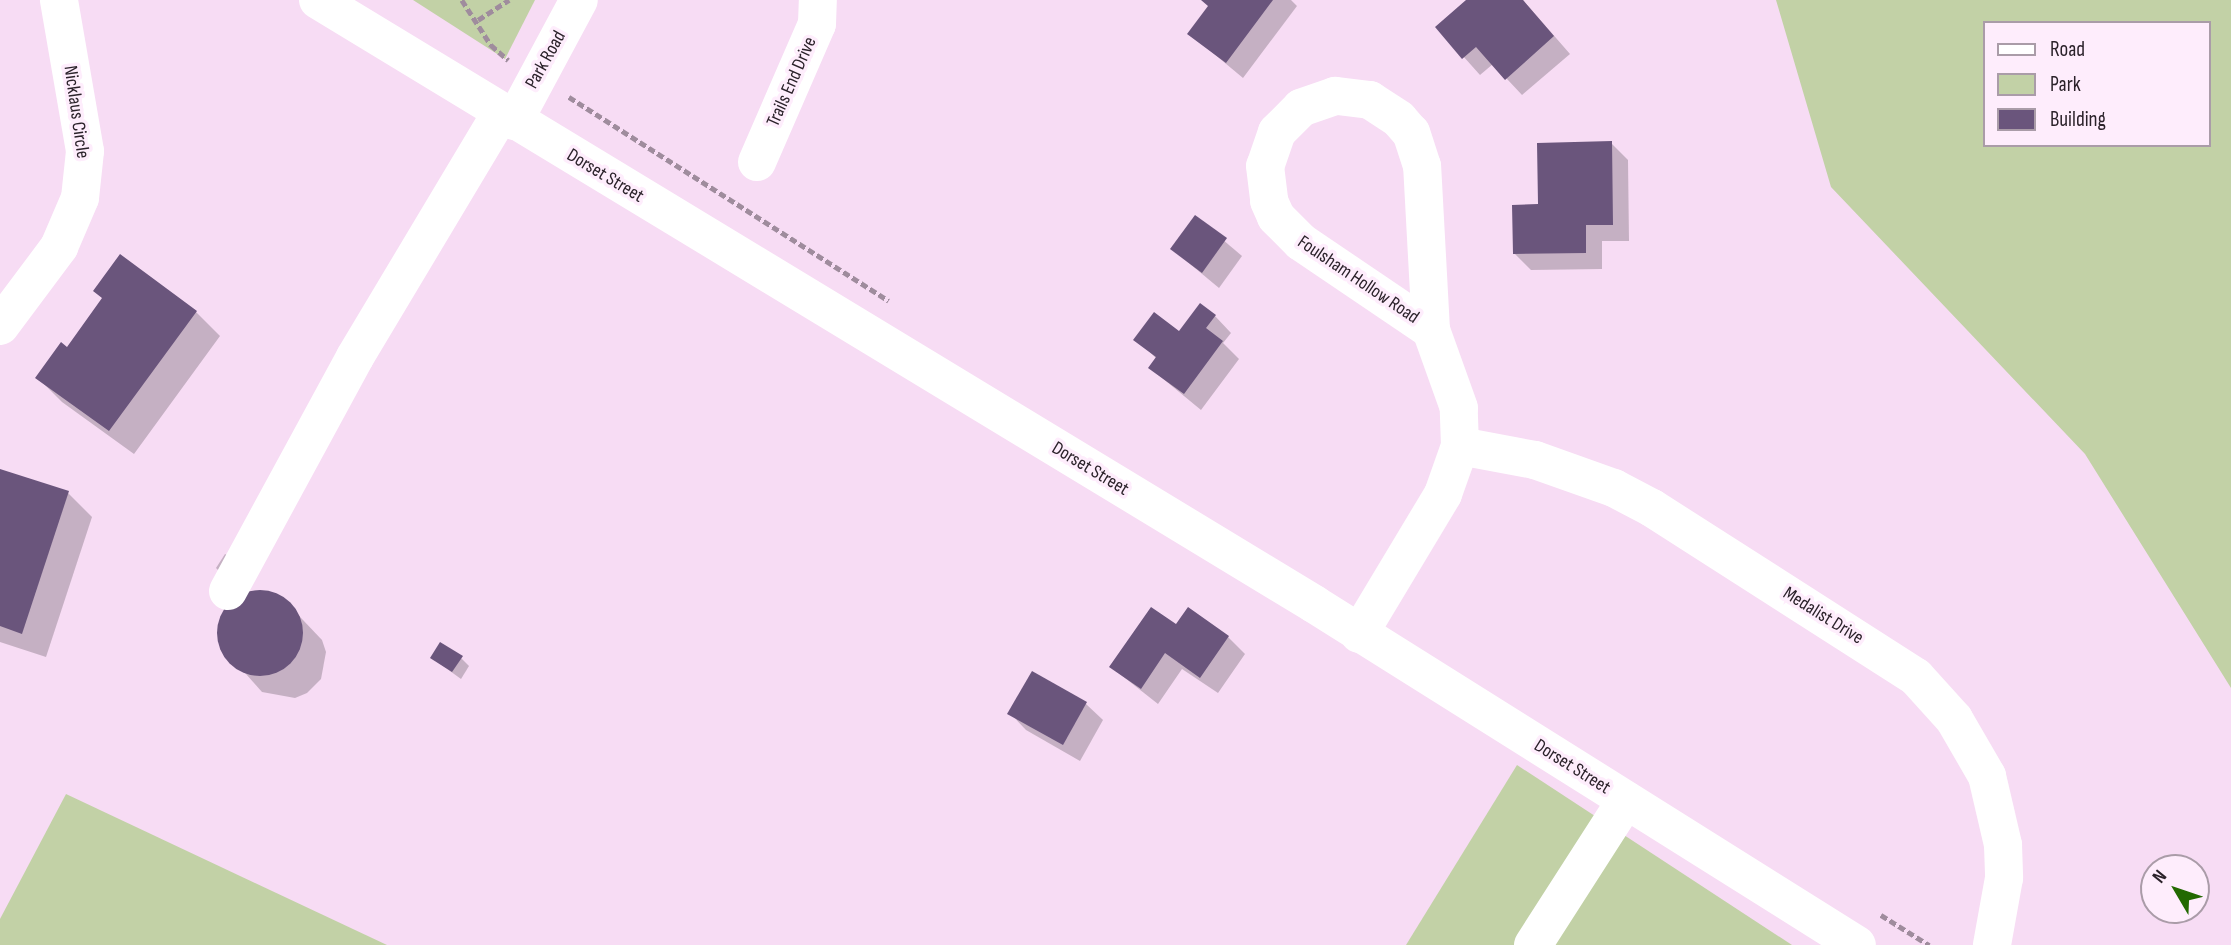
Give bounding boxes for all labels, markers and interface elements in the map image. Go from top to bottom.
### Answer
legend [1982,21,2210,147]
street label: Park Road [521,27,571,93]
street label: Trails End Drive [762,34,822,130]
text: Road [2050,37,2085,62]
street label: Nicklaus Circle [58,64,94,160]
text: Park [2050,72,2081,97]
text: Building [2050,107,2106,132]
street label: Dorset Street [562,144,648,208]
street label: Foulsham Hollow Road [1293,231,1423,329]
street label: Dorset Street [1047,437,1133,501]
street label: Medalist Drive [1779,582,1867,650]
street label: Dorset Street [1530,735,1614,799]
north arrow [2140,854,2210,924]
text: N [2148,866,2172,888]

